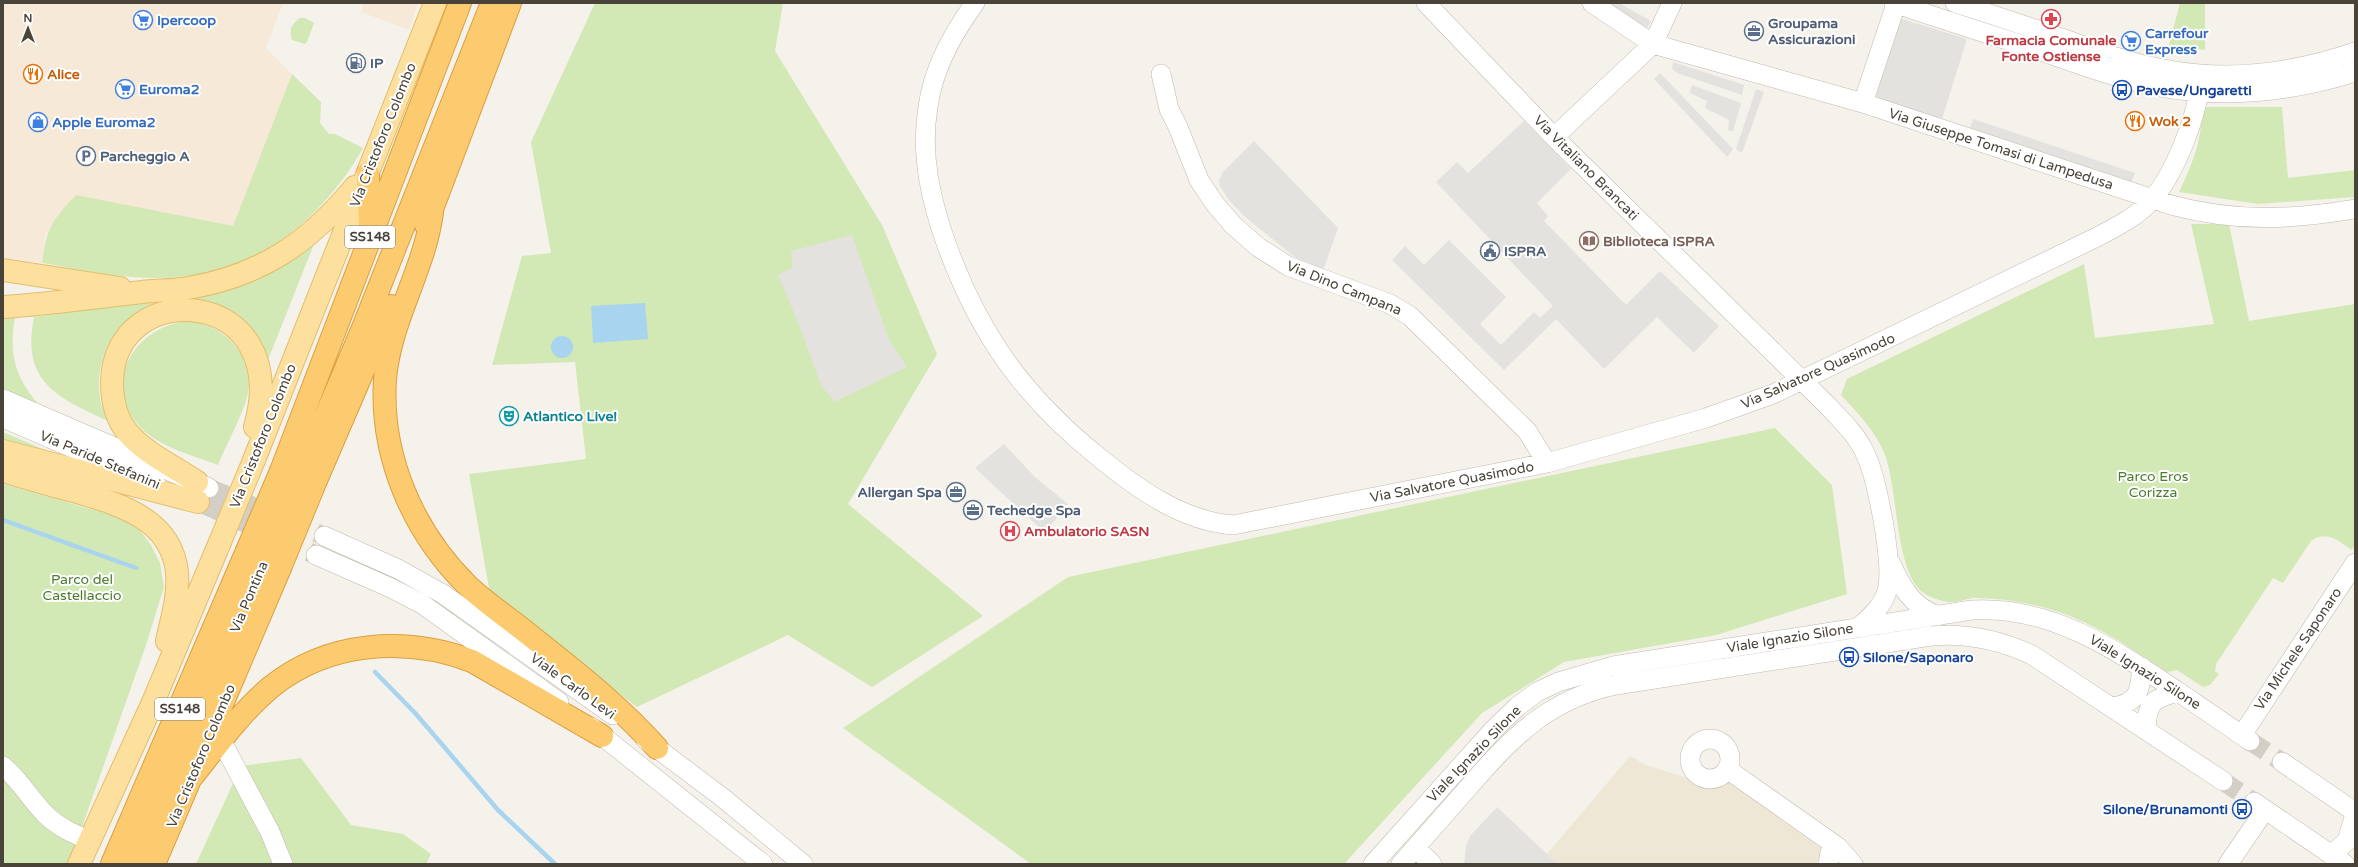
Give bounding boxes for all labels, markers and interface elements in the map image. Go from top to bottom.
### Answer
north arrow [8,8,48,48]
pharmacy icon: Farmacia Comunale Fonte Ostiense [2040,8,2062,30]
supermarket icon: Ipercoop [132,9,154,31]
text: N [24,12,32,25]
place label: Ipercoop [157,12,216,29]
place label: Groupama Assicurazioni [1768,15,1856,48]
office icon: Groupama Assicurazioni [1743,20,1765,42]
place label: Carrefour Express [2145,25,2209,58]
supermarket icon: Carrefour Express [2120,30,2142,52]
place label: Farmacia Comunale Fonte Ostiense [1986,32,2117,65]
fuel station icon: IP [345,52,367,74]
place label: IP [370,55,384,72]
street label: Via Cristoforo Colombo [346,60,420,210]
restaurant icon: Alice [22,63,44,85]
place label: Alice [47,66,80,83]
supermarket icon: Euroma2 [114,78,136,100]
bus stop icon: Pavese/Ungaretti [2111,79,2133,101]
place label: Euroma2 [139,81,200,98]
place label: Pavese/Ungaretti [2136,82,2252,99]
street label: Via Giuseppe Tomasi di Lampedusa [1887,105,2115,193]
restaurant icon: Wok 2 [2124,110,2146,132]
shop icon: Apple Euroma2 [27,111,49,133]
street label: Via Vitaliano Brancati [1530,112,1642,224]
place label: Wok 2 [2149,113,2191,130]
place label: Apple Euroma2 [52,114,156,131]
parking icon: Parcheggio A [75,145,97,167]
place label: Parcheggio A [100,148,190,165]
road number: SS148 [345,226,395,248]
library icon: Biblioteca ISPRA [1578,230,1600,252]
place label: Biblioteca ISPRA [1603,233,1715,250]
public building icon: ISPRA [1479,240,1501,262]
place label: ISPRA [1504,243,1547,260]
street label: Via Dino Campana [1284,257,1404,319]
street label: Via Salvatore Quasimodo [1738,329,1898,413]
street label: Via Cristoforo Colombo [226,361,300,511]
theatre icon: Atlantico Live! [498,405,520,427]
place label: Atlantico Live! [523,408,617,425]
street label: Via Paride Stefanini [37,427,163,493]
street label: Via Salvatore Quasimodo [1369,458,1535,506]
park label: Parco Eros Corizza [2118,468,2189,501]
office icon: Allergan Spa [945,481,967,503]
place label: Allergan Spa [858,484,942,501]
office icon: Techedge Spa [962,499,984,521]
place label: Techedge Spa [986,502,1081,519]
hospital icon: Ambulatorio SASN [999,520,1021,542]
place label: Ambulatorio SASN [1024,523,1149,540]
street label: Via Pontina [226,559,272,635]
park label: Parco del Castellaccio [42,571,122,604]
street label: Via Michele Saponaro [2251,584,2345,714]
street label: Viale Ignazio Silone [1725,620,1855,656]
street label: Viale Ignazio Silone [2086,631,2204,713]
bus stop icon: Silone/Saponaro [1838,646,1860,668]
street label: Viale Carlo Levi [527,649,619,723]
place label: Silone/Saponaro [1863,649,1974,666]
street label: Via Cristoforo Colombo [163,682,239,830]
road number: SS148 [155,698,205,720]
street label: Viale Ignazio Silone [1423,702,1525,806]
bus stop icon: Silone/Brunamonti [2231,798,2253,820]
place label: Silone/Brunamonti [2103,801,2228,818]

